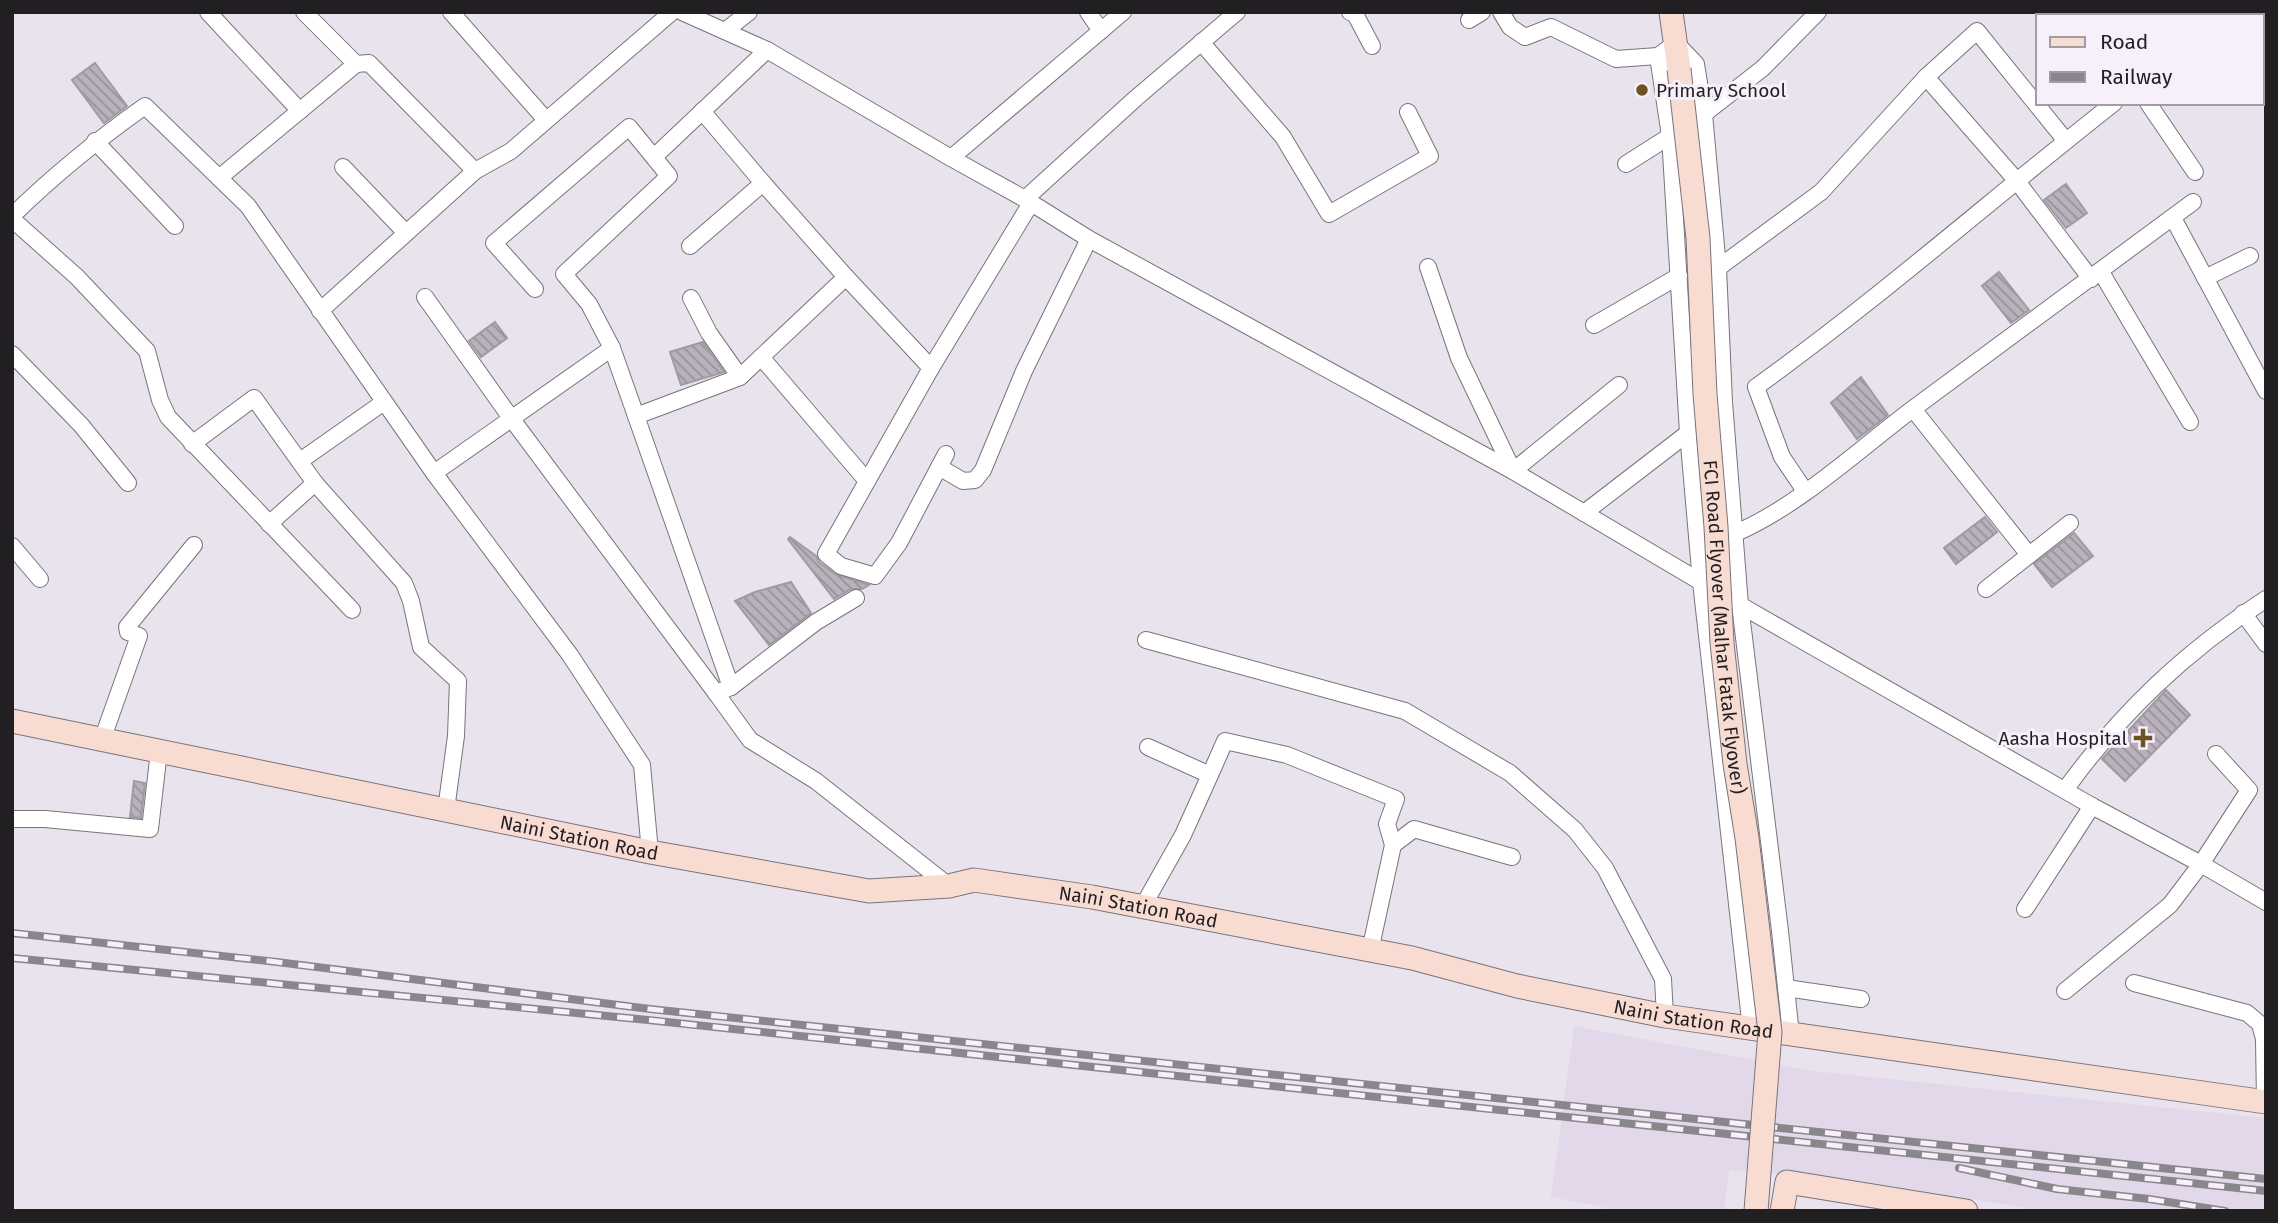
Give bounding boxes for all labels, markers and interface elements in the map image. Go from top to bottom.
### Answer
legend [2036,14,2264,105]
text: Road [2100,29,2148,55]
text: Railway [2100,64,2173,90]
place label: Primary School [1656,79,1786,102]
marker: Primary School [1634,82,1650,98]
street label: FCI Road Flyover (Malhar Fatak Flyover) [1699,459,1751,796]
place label: Aasha Hospital [1999,727,2127,750]
marker: Aasha Hospital [2133,728,2153,748]
street label: Naini Station Road [498,810,660,865]
street label: Naini Station Road [1057,881,1219,933]
street label: Naini Station Road [1612,995,1775,1043]

